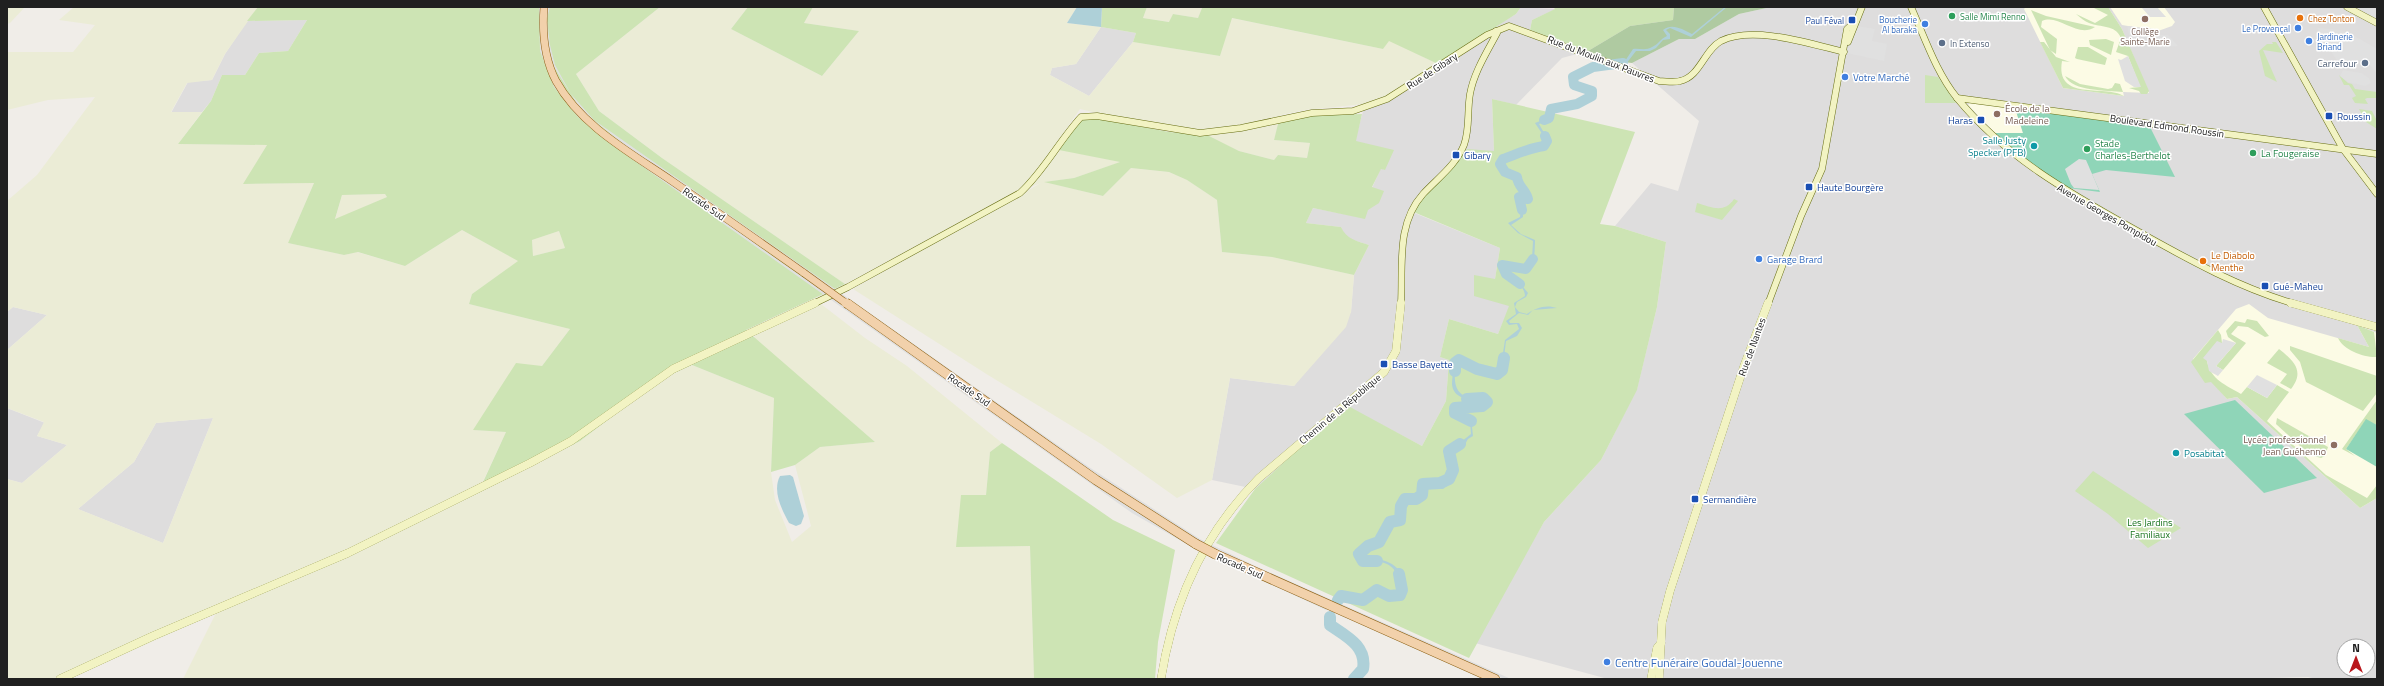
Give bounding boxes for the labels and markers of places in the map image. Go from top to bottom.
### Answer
place label: Salle Mimi Renno [1960,10,2026,23]
marker: Salle Mimi Renno [1947,11,1957,21]
place label: Chez Tonton [2308,12,2355,25]
place label: Boucherie Al baraka [1879,13,1917,36]
marker: Chez Tonton [2295,13,2305,23]
place label: Paul Féval [1805,14,1844,27]
marker: Collège Sainte-Marie [2140,14,2150,24]
marker: Paul Féval [1847,15,1857,25]
marker: Boucherie Al baraka [1920,19,1930,29]
place label: Le Provençal [2242,22,2290,35]
marker: Le Provençal [2293,23,2303,33]
place label: Collège Sainte-Marie [2120,25,2170,48]
place label: Jardinerie Briand [2317,30,2353,53]
marker: Jardinerie Briand [2304,36,2314,46]
place label: In Extenso [1950,37,1990,50]
marker: In Extenso [1937,38,1947,48]
place label: Carrefour [2317,56,2358,71]
marker: Carrefour [2360,58,2370,68]
place label: Votre Marché [1853,70,1909,85]
marker: Votre Marché [1840,72,1850,82]
place label: École de la Madeleine [2005,101,2049,128]
marker: École de la Madeleine [1992,109,2002,119]
place label: Roussin [2337,109,2371,124]
marker: Roussin [2324,111,2334,121]
place label: Haras [1948,113,1973,128]
marker: Haras [1976,115,1986,125]
place label: Salle Justy Specker (PFB) [1968,133,2026,160]
place label: Stade Charles-Berthelot [2095,136,2171,163]
marker: Salle Justy Specker (PFB) [2029,141,2039,151]
marker: Stade Charles-Berthelot [2082,144,2092,154]
place label: La Fougeraise [2261,146,2319,161]
place label: Gibary [1464,148,1491,163]
marker: La Fougeraise [2248,148,2258,158]
marker: Gibary [1451,150,1461,160]
place label: Haute Bourgère [1817,180,1884,195]
marker: Haute Bourgère [1804,182,1814,192]
place label: Le Diabolo Menthe [2211,248,2255,275]
place label: Garage Brard [1767,252,1822,267]
marker: Garage Brard [1754,254,1764,264]
marker: Le Diabolo Menthe [2198,256,2208,266]
place label: Gué-Maheu [2273,279,2323,294]
marker: Gué-Maheu [2260,281,2270,291]
place label: Basse Bayette [1392,357,1453,372]
marker: Basse Bayette [1379,359,1389,369]
place label: Lycée professionnel Jean Guéhenno [2243,432,2326,459]
marker: Lycée professionnel Jean Guéhenno [2329,440,2339,450]
place label: Posabitat [2184,446,2225,461]
marker: Posabitat [2171,448,2181,458]
place label: Sermandière [1703,492,1757,507]
marker: Sermandière [1690,494,1700,504]
place label: Centre Funéraire Goudal-Jouenne [1615,653,1783,672]
marker: Centre Funéraire Goudal-Jouenne [1602,657,1612,667]

